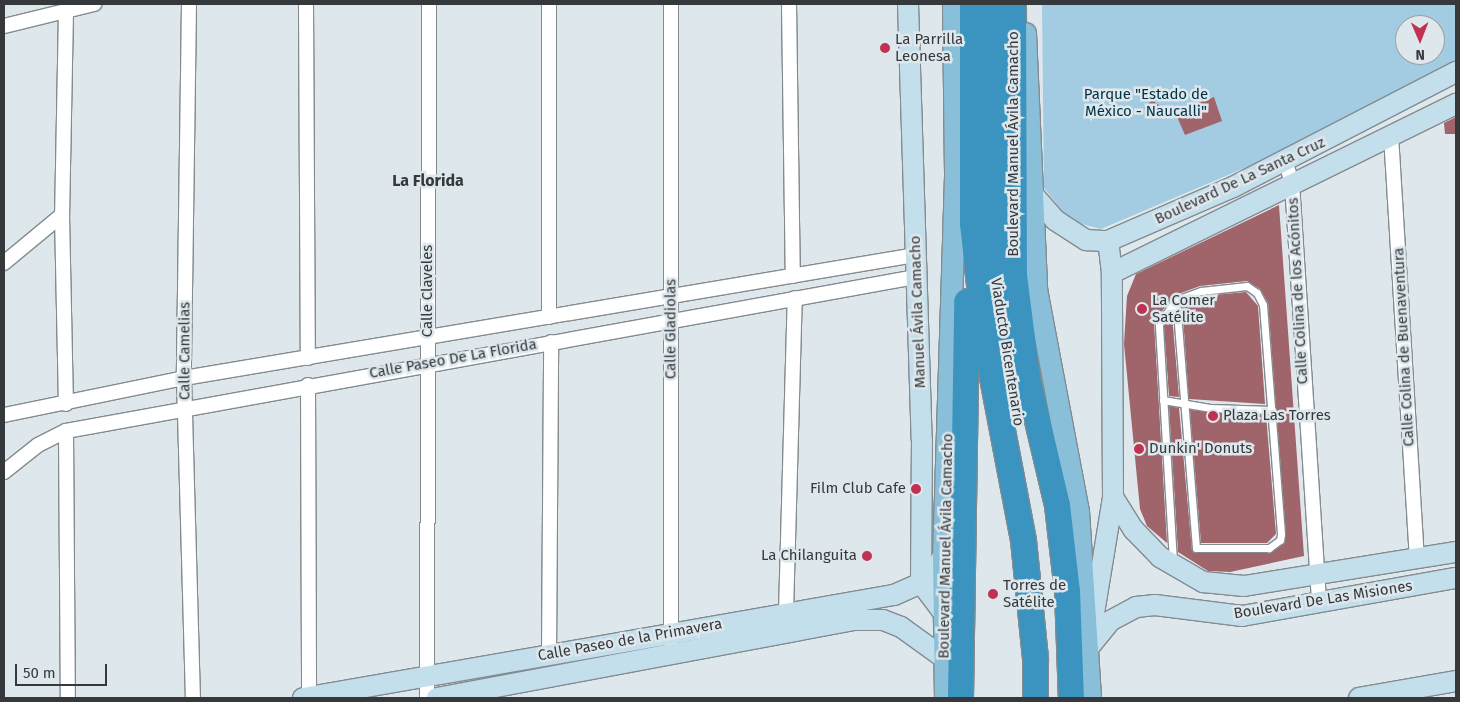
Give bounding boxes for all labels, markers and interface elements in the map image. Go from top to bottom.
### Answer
north arrow [1395,15,1445,65]
place label: La Parrilla Leonesa [895,30,963,65]
street label: Boulevard Manuel Ávila Camacho [1005,31,1023,257]
marker: La Parrilla Leonesa [879,42,891,54]
text: N [1415,46,1425,63]
park label: Parque "Estado de México - Naucalli" [1084,85,1208,120]
street label: Boulevard De La Santa Cruz [1152,134,1328,228]
district label: La Florida [392,171,464,191]
street label: Calle Colina de los Acónitos [1284,197,1312,385]
street label: Manuel Ávila Camacho [906,235,930,389]
street label: Calle Claveles [419,245,437,337]
street label: Calle Colina de Buenaventura [1390,247,1418,447]
street label: Viaducto Bicentenario [986,277,1028,427]
street label: Calle Gladiolas [662,279,680,379]
place label: La Comer Satélite [1152,291,1215,326]
street label: Calle Camelias [176,302,194,400]
marker: La Comer Satélite [1136,303,1148,315]
street label: Calle Paseo De La Florida [368,335,538,383]
place label: Plaza Las Torres [1223,407,1331,425]
marker: Plaza Las Torres [1207,410,1219,422]
street label: Boulevard Manuel Ávila Camacho [935,433,957,659]
place label: Dunkin' Donuts [1149,440,1252,458]
marker: Dunkin' Donuts [1133,443,1145,455]
place label: Film Club Cafe [810,480,906,498]
marker: Film Club Cafe [910,483,922,495]
place label: La Chilanguita [761,547,857,565]
marker: La Chilanguita [861,550,873,562]
place label: Torres de Satélite [1003,576,1066,611]
street label: Boulevard De Las Misiones [1232,577,1414,623]
marker: Torres de Satélite [987,588,999,600]
street label: Calle Paseo de la Primavera [537,615,723,665]
scale bar [18,654,110,686]
text: 50 m [23,664,56,682]

